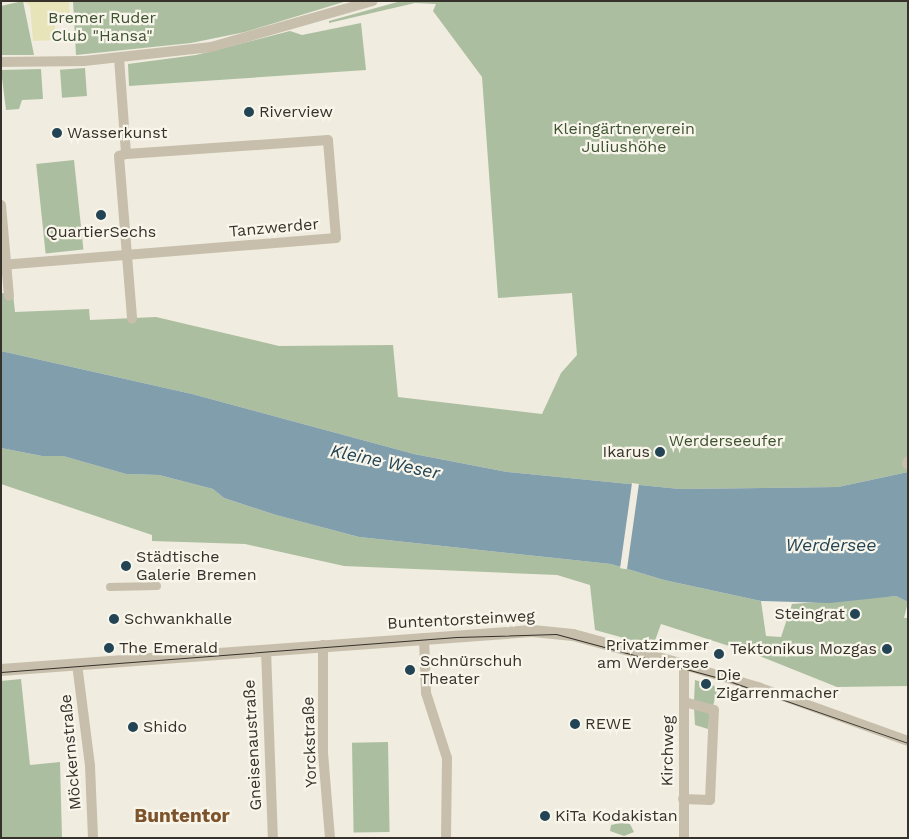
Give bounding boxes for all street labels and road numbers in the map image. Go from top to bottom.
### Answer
street label: Tanzwerder [228,215,320,241]
street label: Buntentorsteinweg [387,607,535,633]
street label: Gneisenaustraße [240,679,266,811]
street label: Möckernstraße [56,693,86,811]
street label: Yorckstraße [299,696,321,788]
street label: Kirchweg [658,716,678,786]

